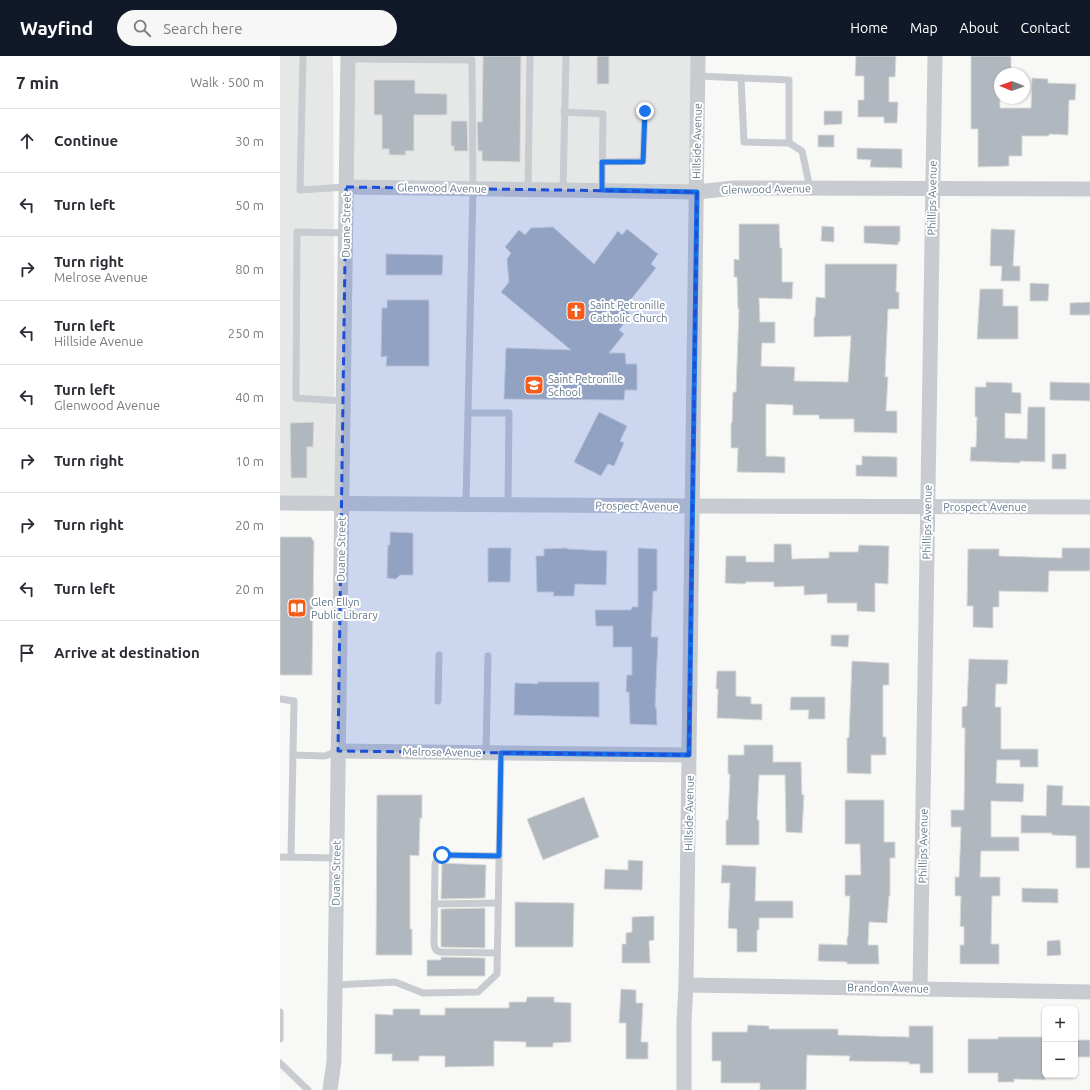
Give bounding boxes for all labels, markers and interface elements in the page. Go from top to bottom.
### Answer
search box [117,10,397,46]
text: Wayfind [20,17,93,39]
icon: search [131,17,153,39]
text: Search here [163,20,242,37]
text: Home [850,20,888,36]
text: Map [910,20,938,36]
text: About [960,20,999,36]
text: Contact [1021,20,1070,36]
north arrow [994,68,1030,104]
text: 7 min [16,73,59,92]
text: Walk · 500 m [190,75,264,89]
route end [636,102,654,120]
street label: Hillside Avenue [690,103,704,179]
icon: ahead [16,130,38,152]
text: Continue [54,132,118,149]
text: 30 m [235,134,264,148]
street label: Phillips Avenue [925,161,939,235]
street label: Glenwood Avenue [397,181,487,195]
street label: Glenwood Avenue [721,182,811,196]
street label: Duane Street [339,192,353,258]
icon: left [16,194,38,216]
text: Turn left [54,196,115,213]
text: 50 m [235,198,264,212]
text: Turn right [54,253,124,270]
icon: right [16,258,38,280]
text: 80 m [235,262,264,276]
text: Melrose Avenue [54,270,148,284]
place label: Saint Petronille Catholic Church [590,299,668,324]
church icon: Saint Petronille Catholic Church [565,300,587,322]
text: Turn left [54,317,115,334]
icon: left [16,322,38,344]
text: 250 m [228,326,264,340]
text: Hillside Avenue [54,334,143,348]
place label: Saint Petronille School [548,373,623,398]
school or university icon: Saint Petronille School [523,374,545,396]
text: Turn left [54,381,115,398]
icon: left [16,386,38,408]
text: 40 m [235,390,264,404]
text: Glenwood Avenue [54,398,160,412]
icon: right [16,450,38,472]
text: Turn right [54,452,124,469]
text: 10 m [235,454,264,468]
street label: Phillips Avenue [920,485,934,559]
street label: Prospect Avenue [595,499,679,513]
street label: Prospect Avenue [943,501,1027,513]
icon: right [16,514,38,536]
text: Turn right [54,516,124,533]
street label: Duane Street [334,516,348,582]
text: 20 m [235,518,264,532]
icon: left [16,578,38,600]
text: Turn left [54,580,115,597]
text: 20 m [235,582,264,596]
place label: Glen Ellyn Public Library [311,596,378,621]
library icon: Glen Ellyn Public Library [286,597,308,619]
icon: arrive [16,642,38,664]
text: Arrive at destination [54,644,200,661]
street label: Melrose Avenue [402,745,482,759]
street label: Hillside Avenue [682,775,696,851]
street label: Phillips Avenue [916,809,930,883]
street label: Duane Street [329,840,343,906]
route start [433,846,451,864]
street label: Brandon Avenue [847,981,929,995]
map controls [1042,1006,1078,1078]
button: + [1042,1006,1078,1042]
button: − [1042,1042,1078,1078]

